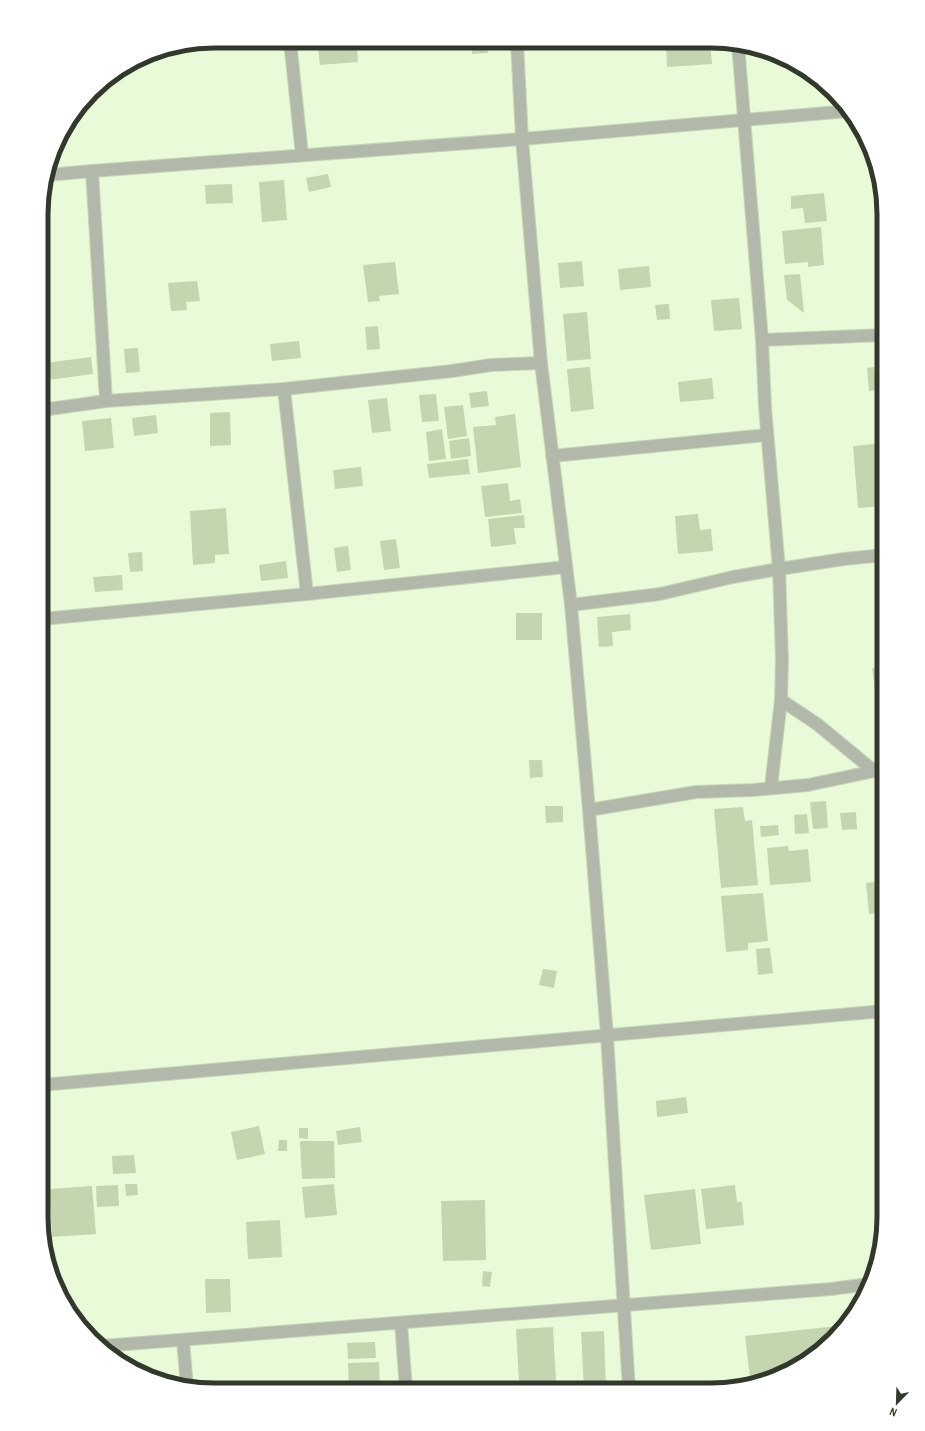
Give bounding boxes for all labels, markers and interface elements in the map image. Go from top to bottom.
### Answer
north arrow [877,1383,917,1423]
text: N [887,1404,899,1420]

